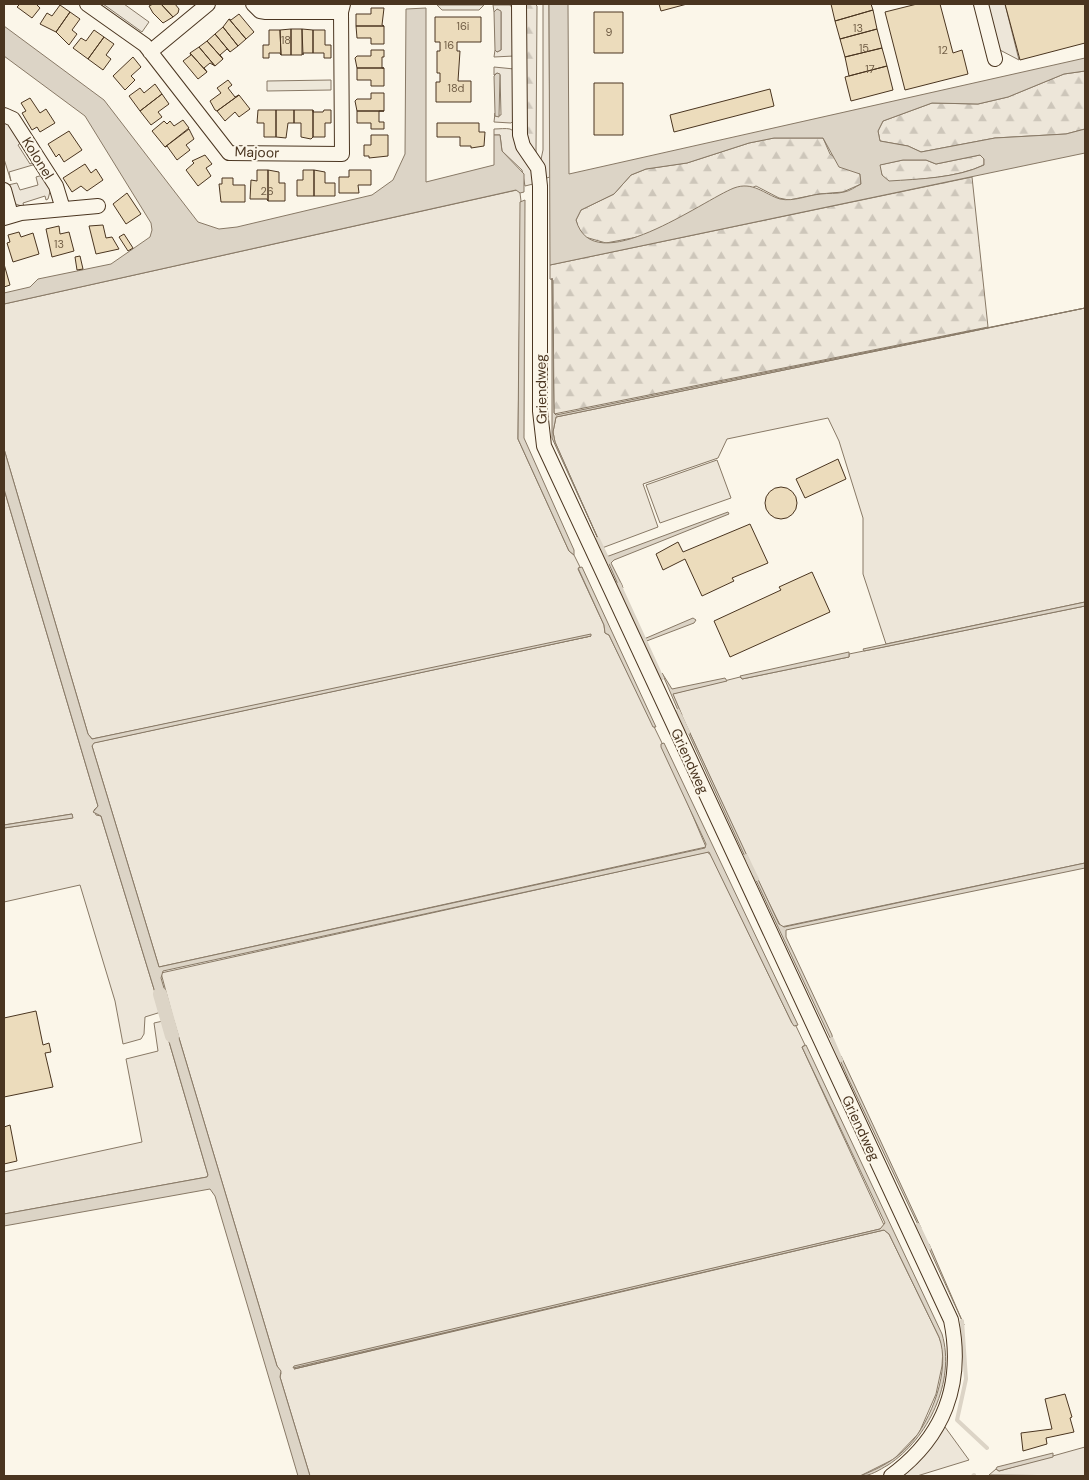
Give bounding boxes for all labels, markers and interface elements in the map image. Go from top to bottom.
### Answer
house number: 16i [457,19,469,33]
house number: 13 [853,21,863,35]
house number: 9 [606,25,613,39]
house number: 18 [281,33,291,47]
house number: 16 [444,38,454,52]
house number: 15 [859,41,869,55]
house number: 12 [938,43,948,57]
house number: 17 [865,62,875,76]
house number: 18d [447,81,465,95]
street label: Kolonel [18,133,58,183]
street label: Majoor [234,142,280,162]
house number: 26 [260,184,274,198]
house number: 13 [54,237,64,251]
street label: Griendweg [531,354,551,424]
street label: Griendweg [667,725,713,797]
street label: Griendweg [838,1092,884,1164]

